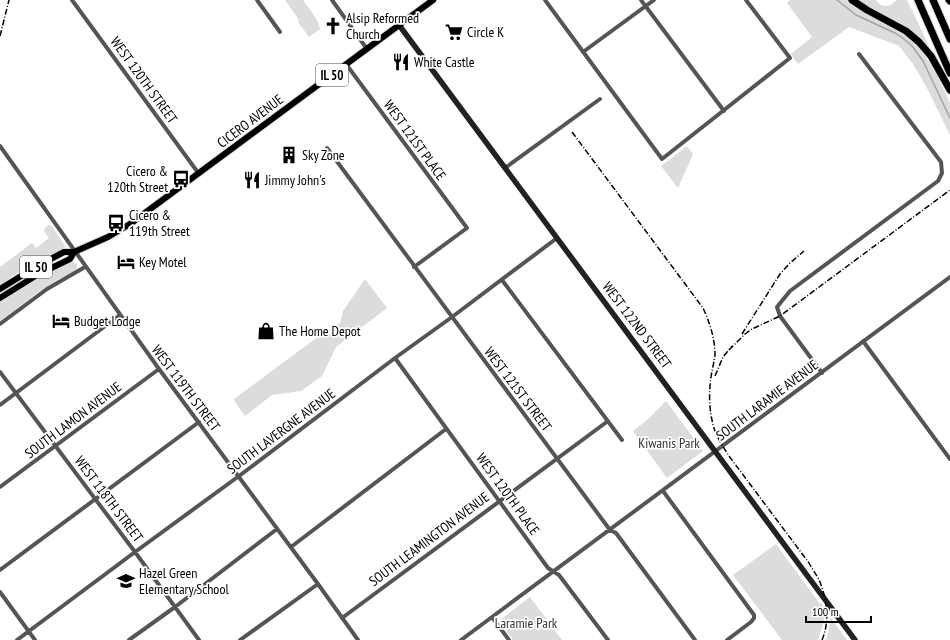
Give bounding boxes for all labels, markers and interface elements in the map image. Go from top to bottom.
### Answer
place label: Alsip Reformed Church [346,9,419,43]
church icon: Alsip Reformed Church [323,16,343,36]
supermarket icon: Circle K [444,22,464,42]
place label: Circle K [467,23,504,41]
street label: WEST 120TH STREET [106,33,182,128]
restaurant icon: White Castle [391,52,411,72]
place label: White Castle [414,53,475,71]
road number: IL 50 [316,64,348,86]
street label: CICERO AVENUE [213,90,287,152]
street label: WEST 121ST PLACE [380,96,450,184]
building icon: Sky Zone [279,145,299,165]
place label: Sky Zone [302,146,345,164]
place label: Cicero & 120th Street [107,162,168,196]
bus stop icon: Cicero & 120th Street [171,169,191,189]
restaurant icon: Jimmy John's [242,170,262,190]
place label: Jimmy John's [264,171,326,189]
place label: Cicero & 119th Street [129,206,190,240]
bus stop icon: Cicero & 119th Street [106,213,126,233]
hotel icon: Key Motel [116,252,136,272]
place label: Key Motel [139,253,187,271]
road number: IL 50 [20,256,52,278]
street label: WEST 122ND STREET [598,278,676,373]
hotel icon: Budget Lodge [51,311,71,331]
place label: Budget Lodge [74,312,141,330]
shop icon: The Home Depot [256,321,276,341]
place label: The Home Depot [279,322,361,340]
street label: WEST 119TH STREET [148,341,225,435]
street label: WEST 121ST STREET [480,343,556,435]
street label: SOUTH LARAMIE AVENUE [712,356,822,444]
street label: SOUTH LAMON AVENUE [21,378,125,462]
street label: SOUTH LAVERGNE AVENUE [223,384,339,478]
park label: Kiwanis Park [638,434,700,452]
street label: WEST 120TH PLACE [472,450,544,538]
street label: WEST 118TH STREET [71,452,148,546]
street label: SOUTH LEAMINGTON AVENUE [365,488,493,590]
place label: Hazel Green Elementary School [139,564,229,598]
school or university icon: Hazel Green Elementary School [116,571,136,591]
scale bar [806,598,871,624]
text: 100 m [812,604,839,619]
park label: Laramie Park [495,614,558,632]

